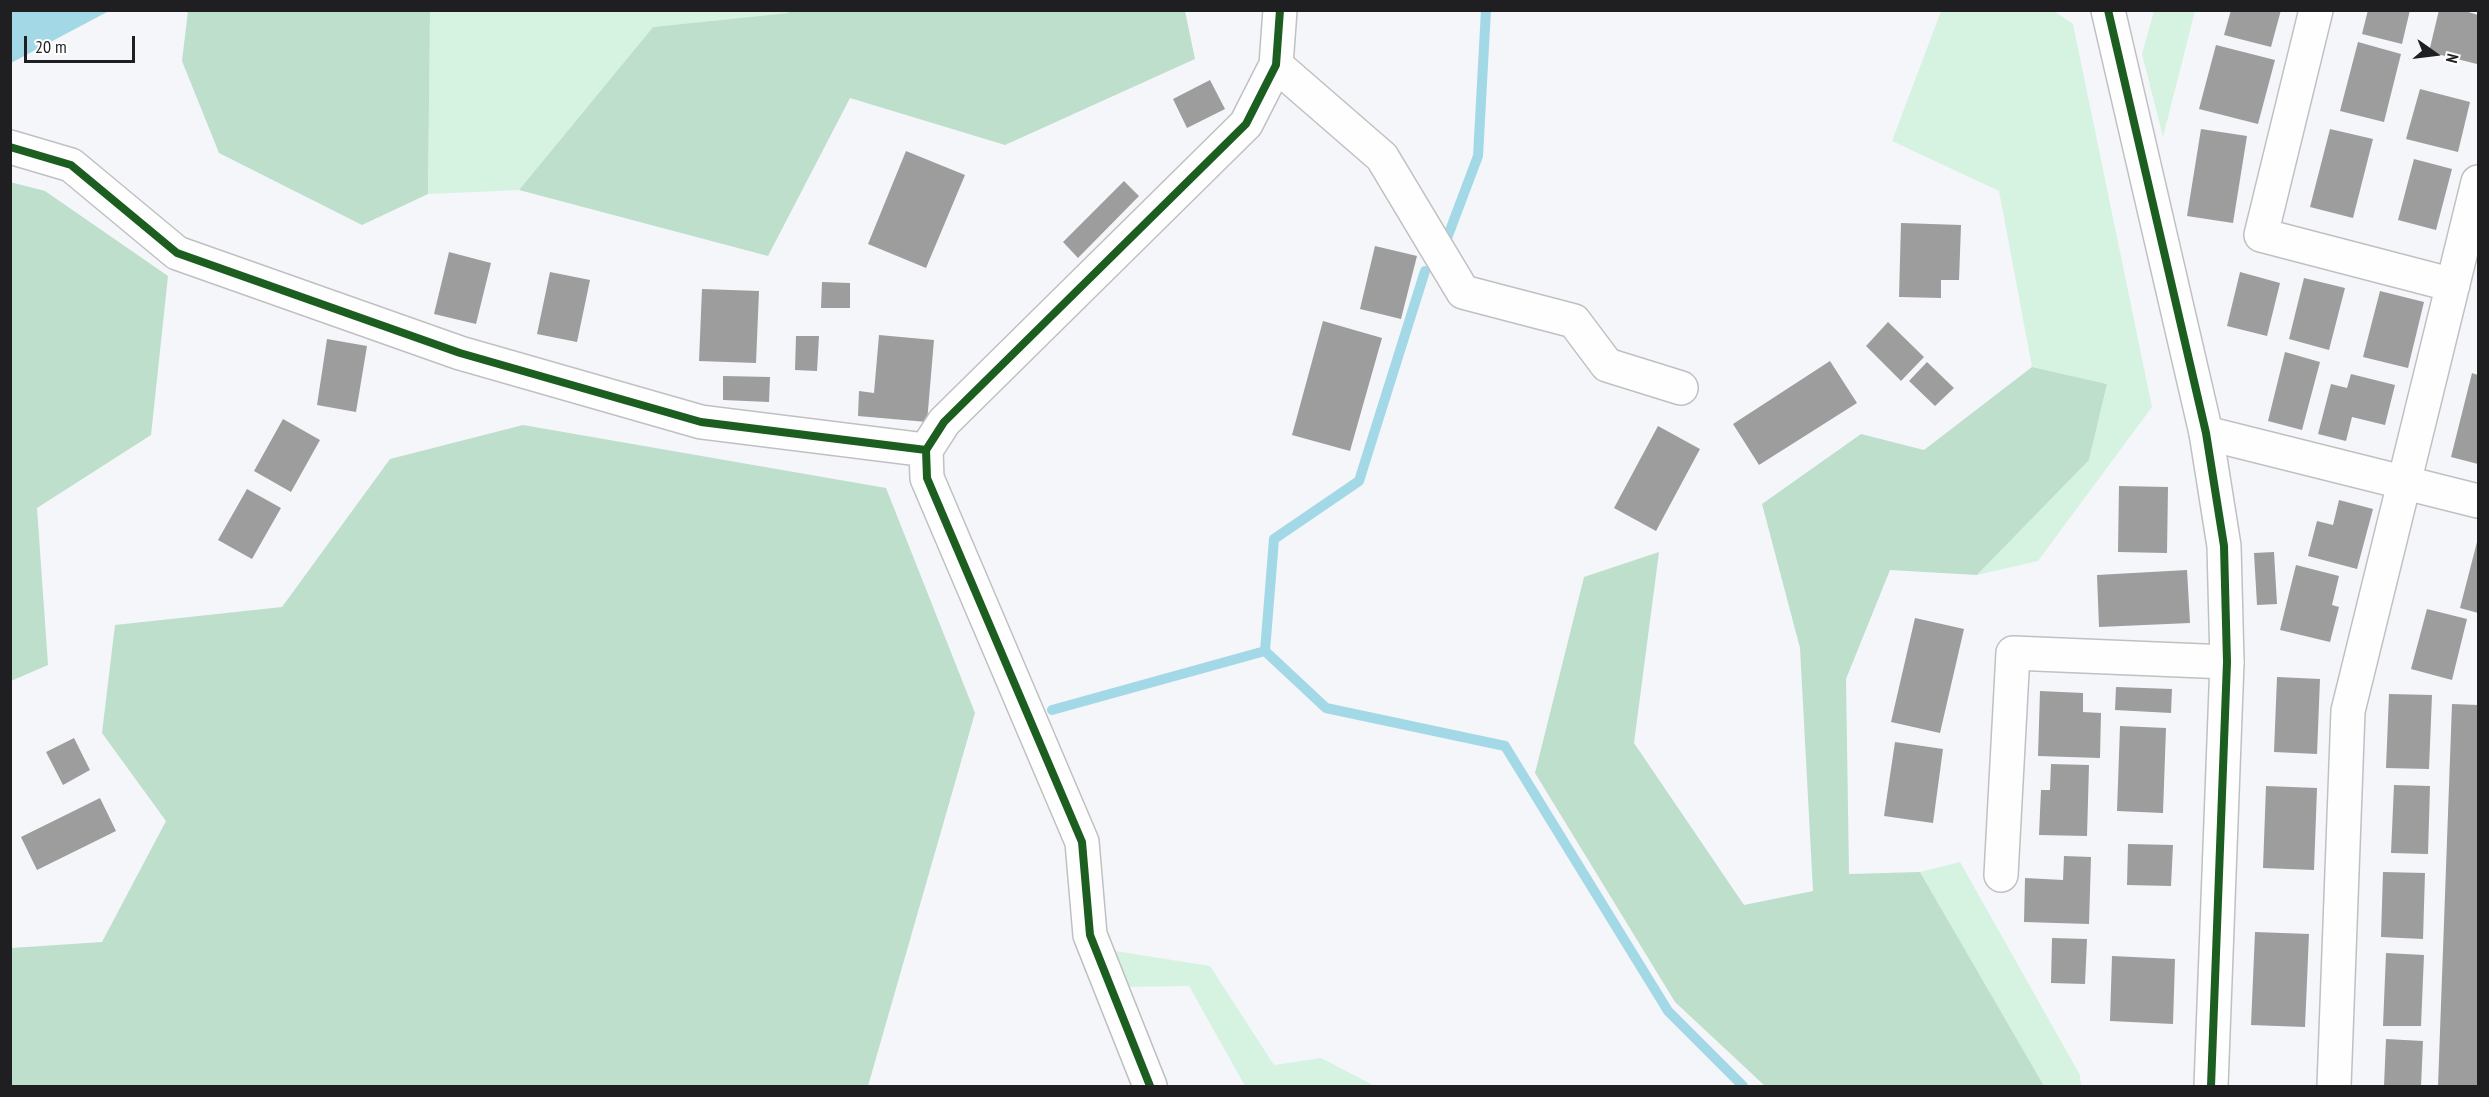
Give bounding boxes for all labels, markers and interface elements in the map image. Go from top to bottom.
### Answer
scale bar [27,24,138,62]
north arrow [2405,24,2465,84]
text: 20 m [35,35,67,58]
text: N [2442,52,2463,65]

